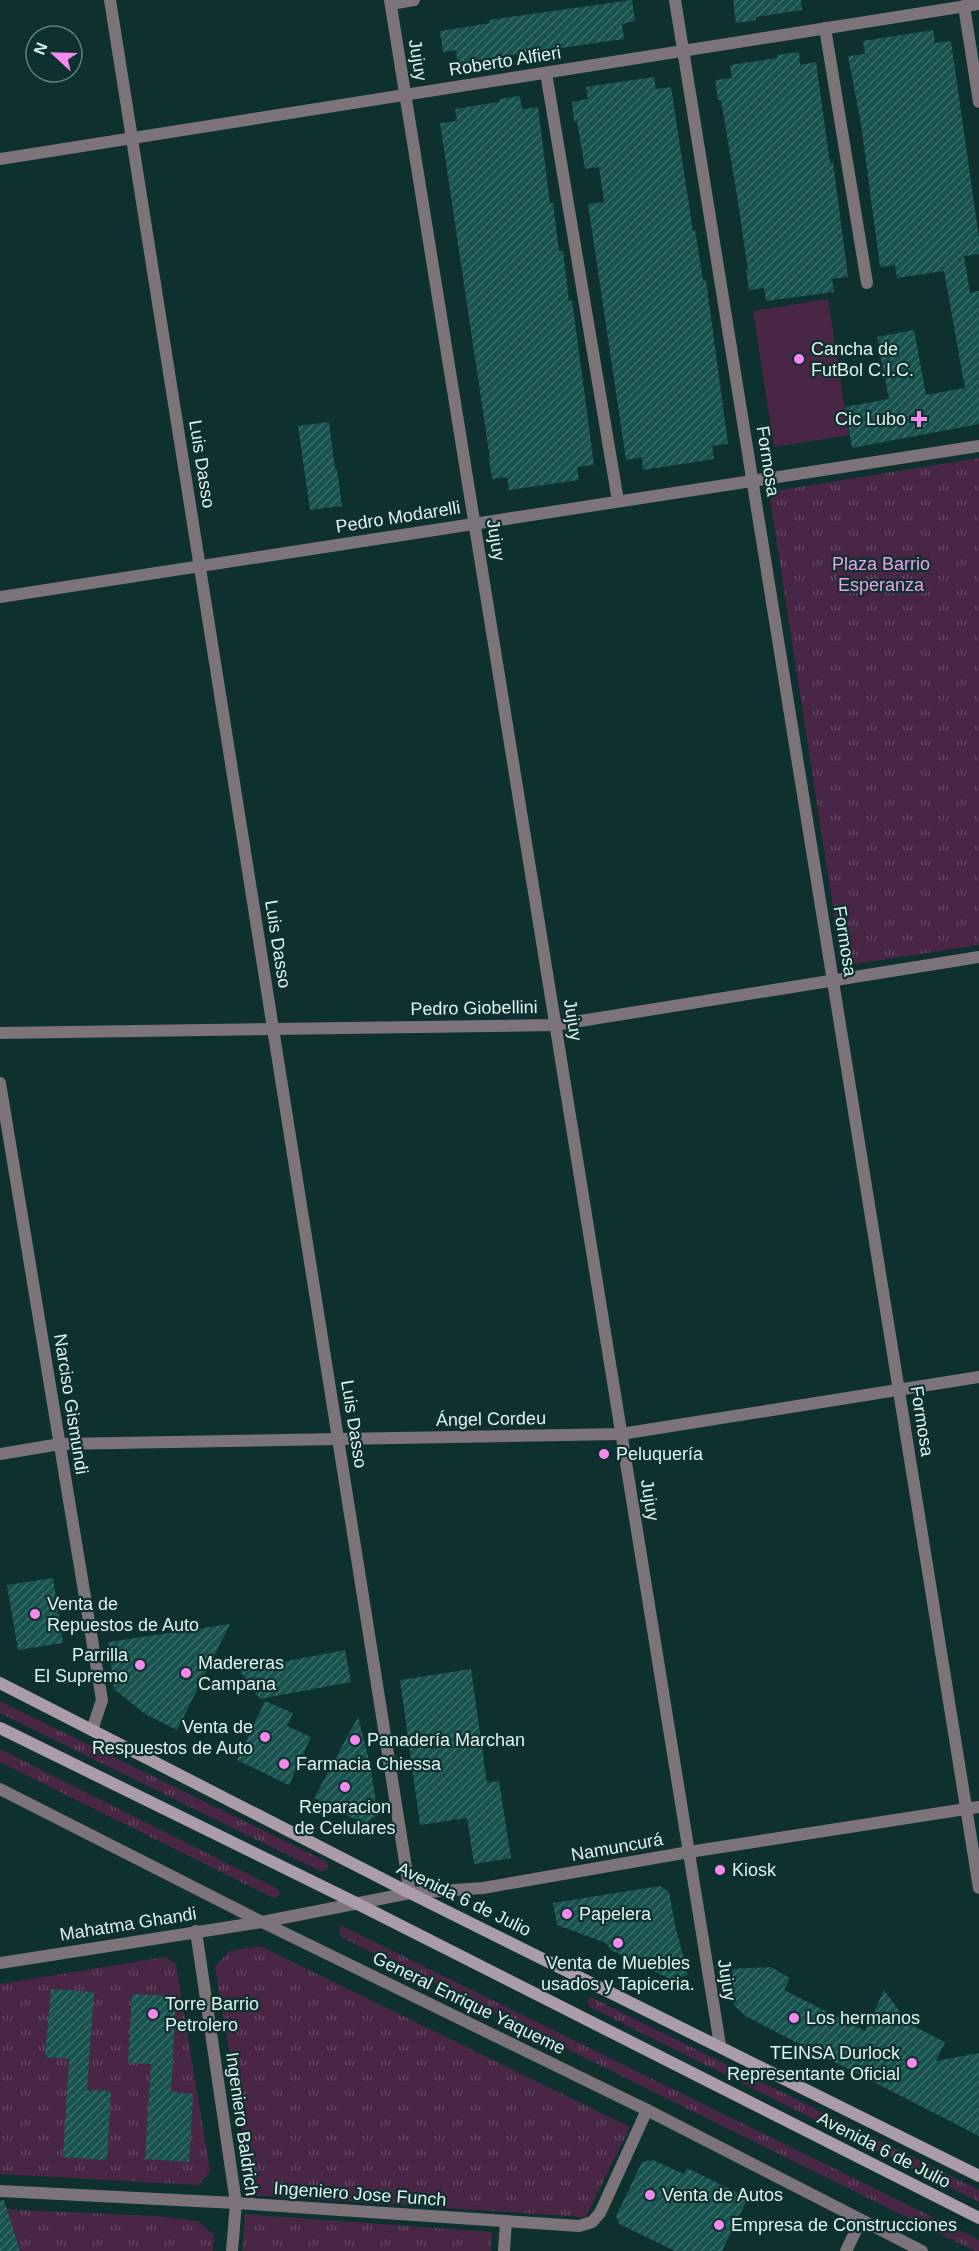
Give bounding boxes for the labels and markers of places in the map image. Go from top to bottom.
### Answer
place label: Cancha de FutBol C.I.C. [811,339,914,380]
marker: Cancha de FutBol C.I.C. [792,352,806,366]
place label: Cic Lubo [835,409,906,429]
marker: Cic Lubo [910,410,928,428]
place label: Peluquería [616,1444,704,1464]
marker: Peluquería [597,1447,611,1461]
place label: Venta de Repuestos de Auto [47,1594,199,1635]
marker: Venta de Repuestos de Auto [28,1607,42,1621]
place label: Parrilla El Supremo [34,1645,129,1686]
place label: Madereras Campana [198,1653,284,1694]
marker: Parrilla El Supremo [133,1658,147,1672]
marker: Madereras Campana [179,1666,193,1680]
place label: Venta de Respuestos de Auto [92,1717,253,1758]
marker: Venta de Respuestos de Auto [258,1730,272,1744]
place label: Panadería Marchan [367,1730,525,1750]
marker: Panadería Marchan [348,1733,362,1747]
place label: Farmacia Chiessa [296,1754,442,1774]
marker: Farmacia Chiessa [277,1757,291,1771]
marker: Reparacion de Celulares [338,1780,352,1794]
place label: Reparacion de Celulares [294,1797,396,1838]
place label: Kiosk [732,1860,777,1880]
marker: Kiosk [713,1863,727,1877]
place label: Papelera [579,1904,652,1924]
marker: Papelera [560,1907,574,1921]
marker: Venta de Muebles usados y Tapiceria. [611,1936,625,1950]
place label: Venta de Muebles usados y Tapiceria. [541,1953,695,1994]
place label: Torre Barrio Petrolero [165,1994,259,2035]
marker: Torre Barrio Petrolero [146,2007,160,2021]
place label: Los hermanos [806,2008,920,2028]
marker: Los hermanos [787,2011,801,2025]
place label: TEINSA Durlock Representante Oficial [727,2043,901,2084]
marker: TEINSA Durlock Representante Oficial [905,2056,919,2070]
place label: Venta de Autos [662,2185,783,2205]
marker: Venta de Autos [643,2188,657,2202]
place label: Empresa de Construcciones [731,2215,957,2235]
marker: Empresa de Construcciones [712,2218,726,2232]

